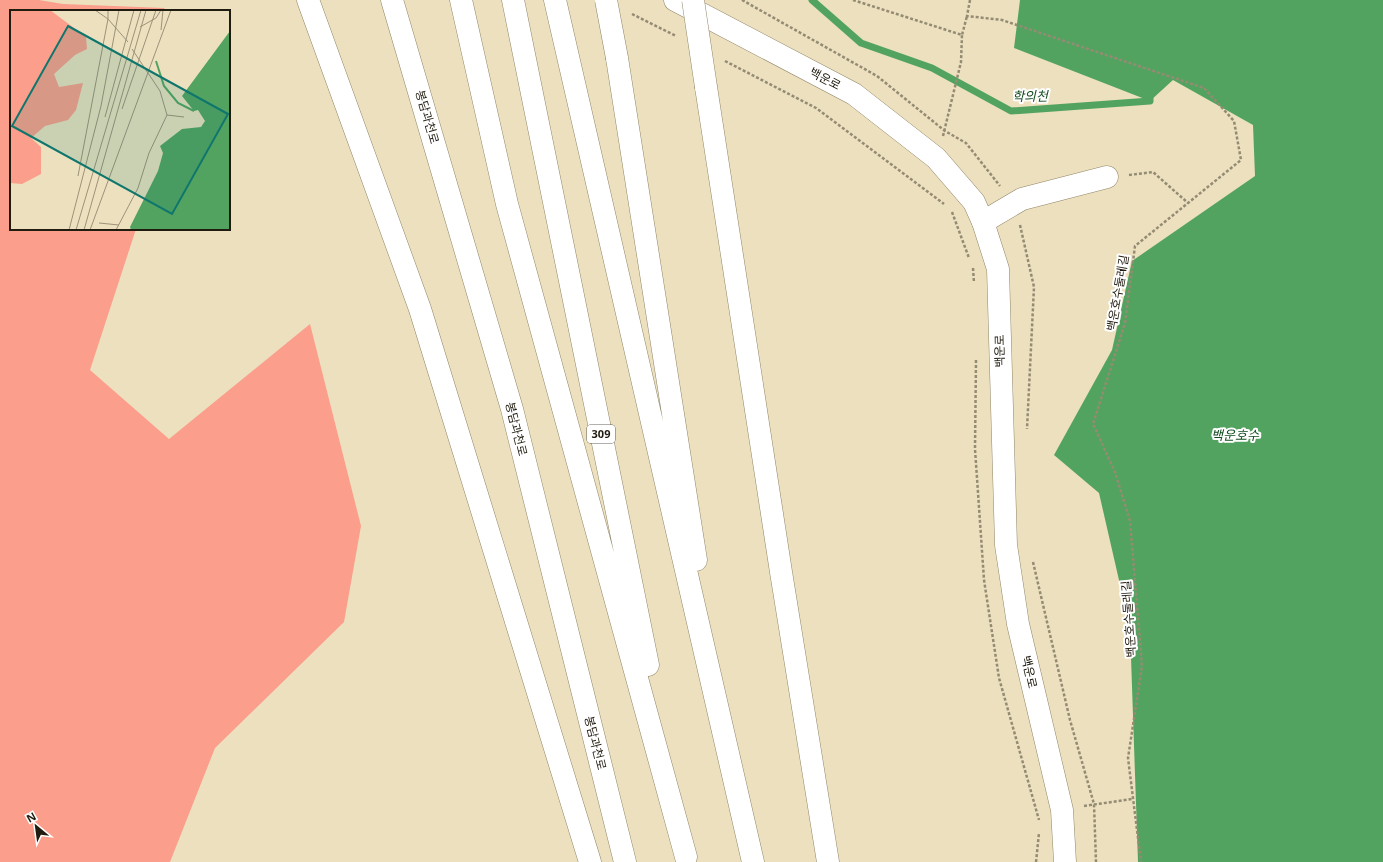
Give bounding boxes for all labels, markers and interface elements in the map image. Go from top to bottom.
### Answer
inset map [10,10,230,230]
street label: 백운로 [807,63,844,94]
water label: 학의천 [1012,87,1049,105]
street label: 봉담과천로 [412,88,443,146]
street label: 백운호수둘레길 [1102,253,1133,332]
street label: 백운로 [991,334,1008,368]
street label: 봉담과천로 [502,400,531,458]
road number: 309 [587,425,615,443]
water label: 백운호수 [1211,426,1260,444]
street label: 백운호수둘레길 [1117,580,1140,658]
street label: 백운로 [1017,654,1041,690]
street label: 봉담과천로 [581,714,610,772]
north arrow [16,806,56,846]
text: N [23,808,38,826]

